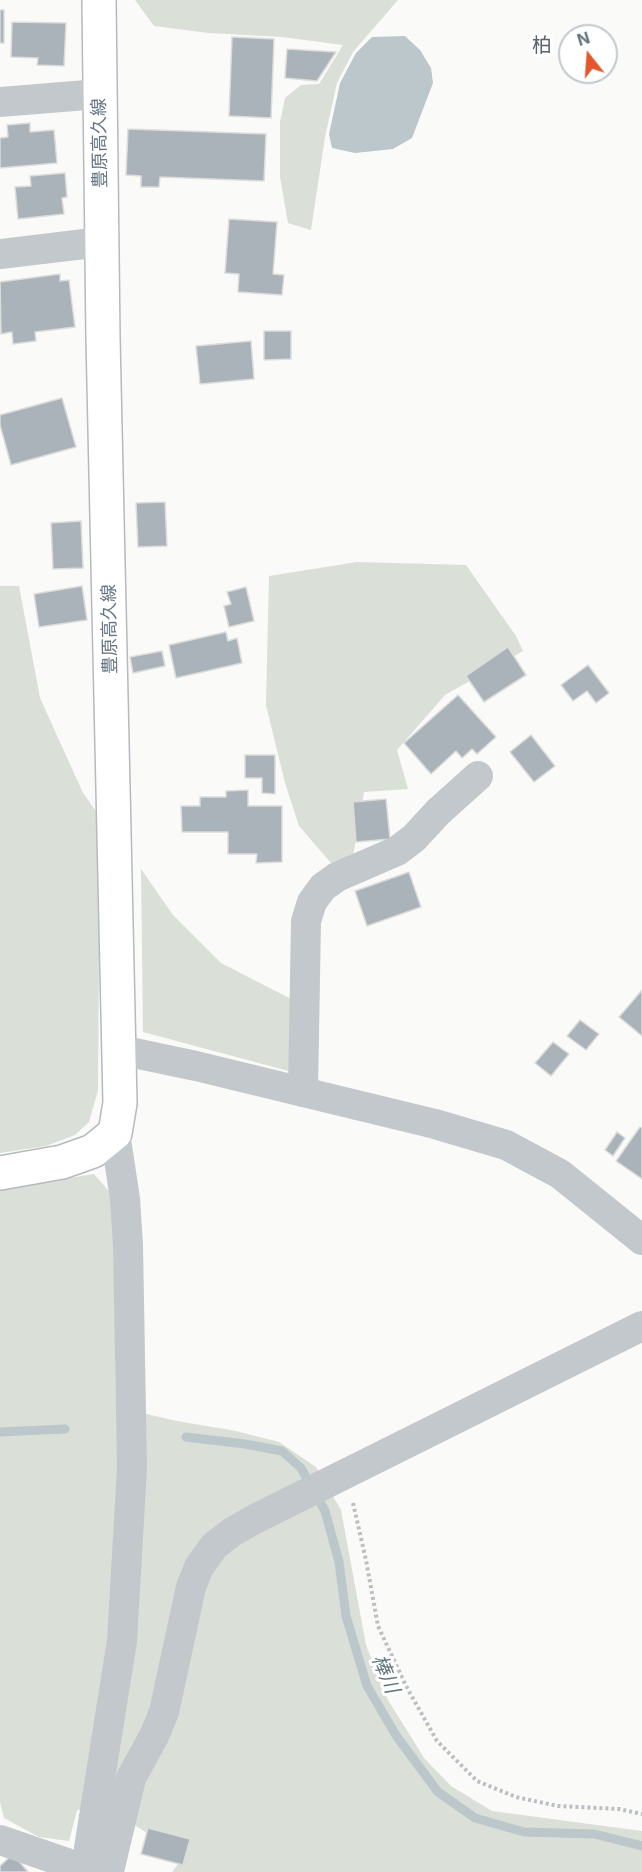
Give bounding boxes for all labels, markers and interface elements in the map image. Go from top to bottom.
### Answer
north arrow [558,24,618,84]
text: N [575,27,592,50]
district label: 柏 [532,34,552,58]
street label: 豊原高久線 [88,98,112,188]
street label: 豊原高久線 [98,584,122,674]
water label: 棒川 [366,1651,404,1697]

